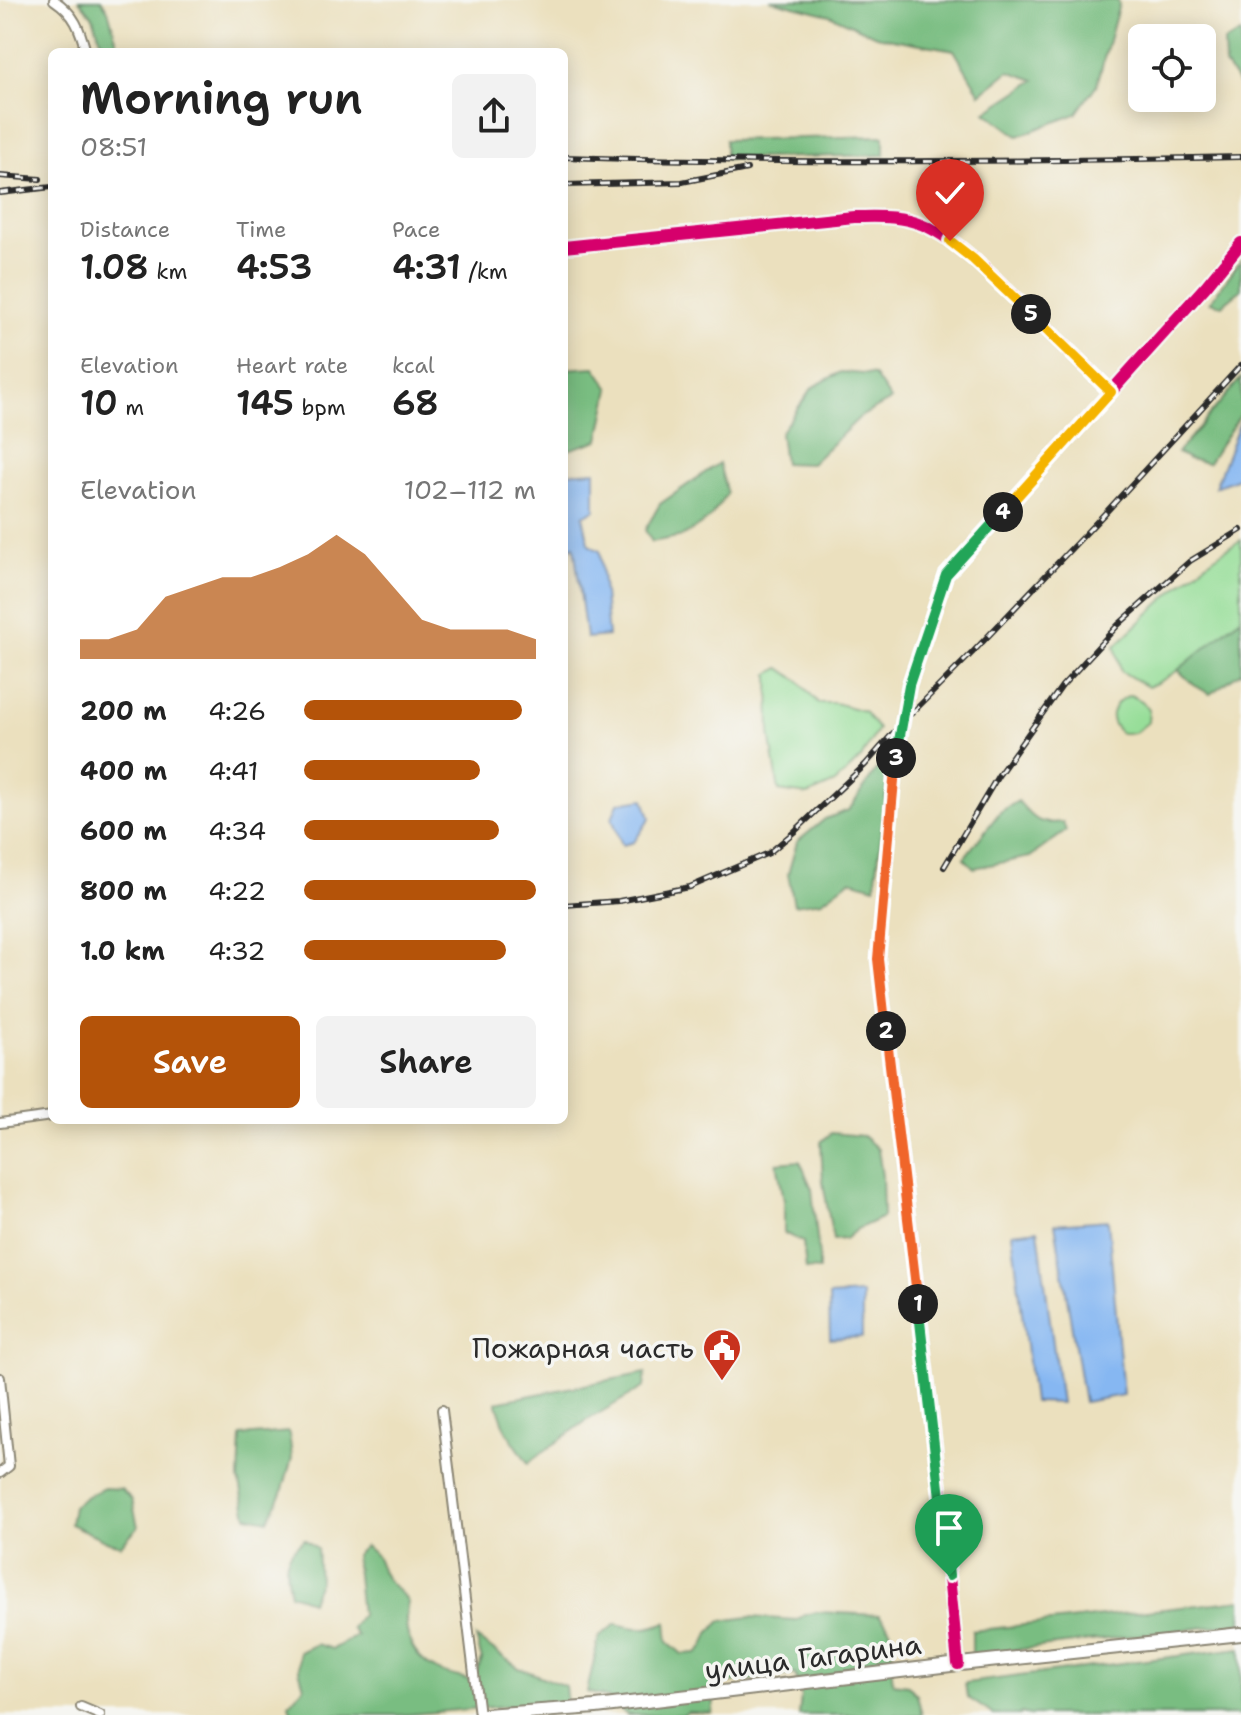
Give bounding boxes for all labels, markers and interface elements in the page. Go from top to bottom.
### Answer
map controls [1128,24,1216,112]
button: locate [1128,24,1216,112]
text: Morning run [80,69,363,128]
button: share [452,74,536,158]
text: 08:51 [80,129,147,164]
pin [916,159,984,241]
icon: check [928,171,972,215]
text: Distance [80,215,170,244]
text: Time [236,215,286,244]
text: Pace [392,215,440,244]
text: 1.08 [80,244,149,290]
text: 4:53 [236,244,313,290]
text: 4:31 [392,244,461,290]
text: km [149,257,187,286]
text: /km [461,257,508,286]
pin: 5 [1011,294,1051,334]
text: 5 [1024,299,1038,328]
text: Elevation [80,351,178,380]
text: Heart rate [236,351,348,380]
text: kcal [392,351,435,380]
text: 10 [80,380,118,426]
text: 145 [236,380,294,426]
text: 68 [392,380,439,426]
text: m [118,393,144,422]
text: bpm [294,393,346,422]
text: Elevation [80,472,196,507]
text: 102–112 m [404,472,536,507]
pin: 4 [983,492,1023,532]
text: 4 [995,497,1011,526]
text: 200 m [80,693,167,728]
text: 4:26 [208,693,266,728]
pin: 3 [876,738,916,778]
text: 3 [888,743,904,772]
text: 400 m [80,753,167,788]
text: 4:41 [208,753,259,788]
text: 600 m [80,813,167,848]
text: 4:34 [208,813,266,848]
text: 800 m [80,873,167,908]
text: 4:22 [208,873,266,908]
text: 1.0 km [80,933,165,968]
text: 4:32 [208,933,266,968]
pin: 2 [866,1011,906,1051]
button: Save [80,1016,300,1108]
button: Share [316,1016,536,1108]
text: 2 [878,1016,894,1045]
pin: 1 [898,1284,938,1324]
text: 1 [913,1289,923,1318]
public building icon: Пожарная часть [701,1327,743,1382]
place label: Пожарная часть [472,1329,694,1367]
pin [915,1494,983,1576]
icon: arrive [927,1506,971,1550]
street label: улица Гагарина [703,1625,923,1689]

